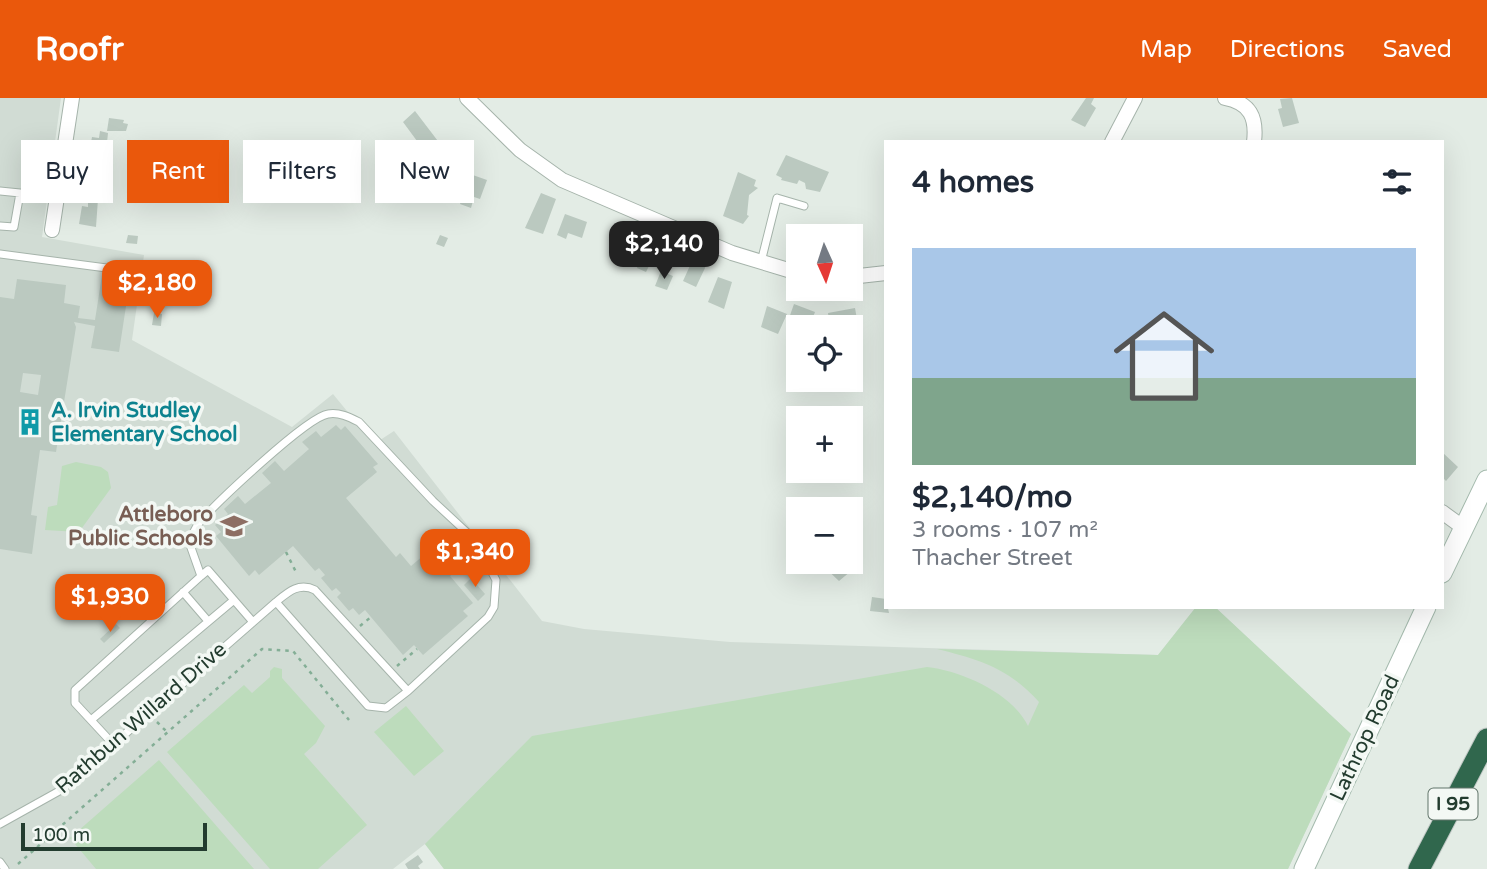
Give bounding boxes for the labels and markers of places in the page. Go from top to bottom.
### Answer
pin: $2,140 [607,222,721,281]
pin: $2,180 [100,260,214,320]
place label: A. Irvin Studley Elementary School [51,398,238,447]
building icon: A. Irvin Studley Elementary School [15,407,45,437]
place label: Attleboro Public Schools [68,502,213,551]
school or university icon: Attleboro Public Schools [219,511,249,541]
pin: $1,340 [418,530,532,589]
pin: $1,930 [53,574,167,634]

